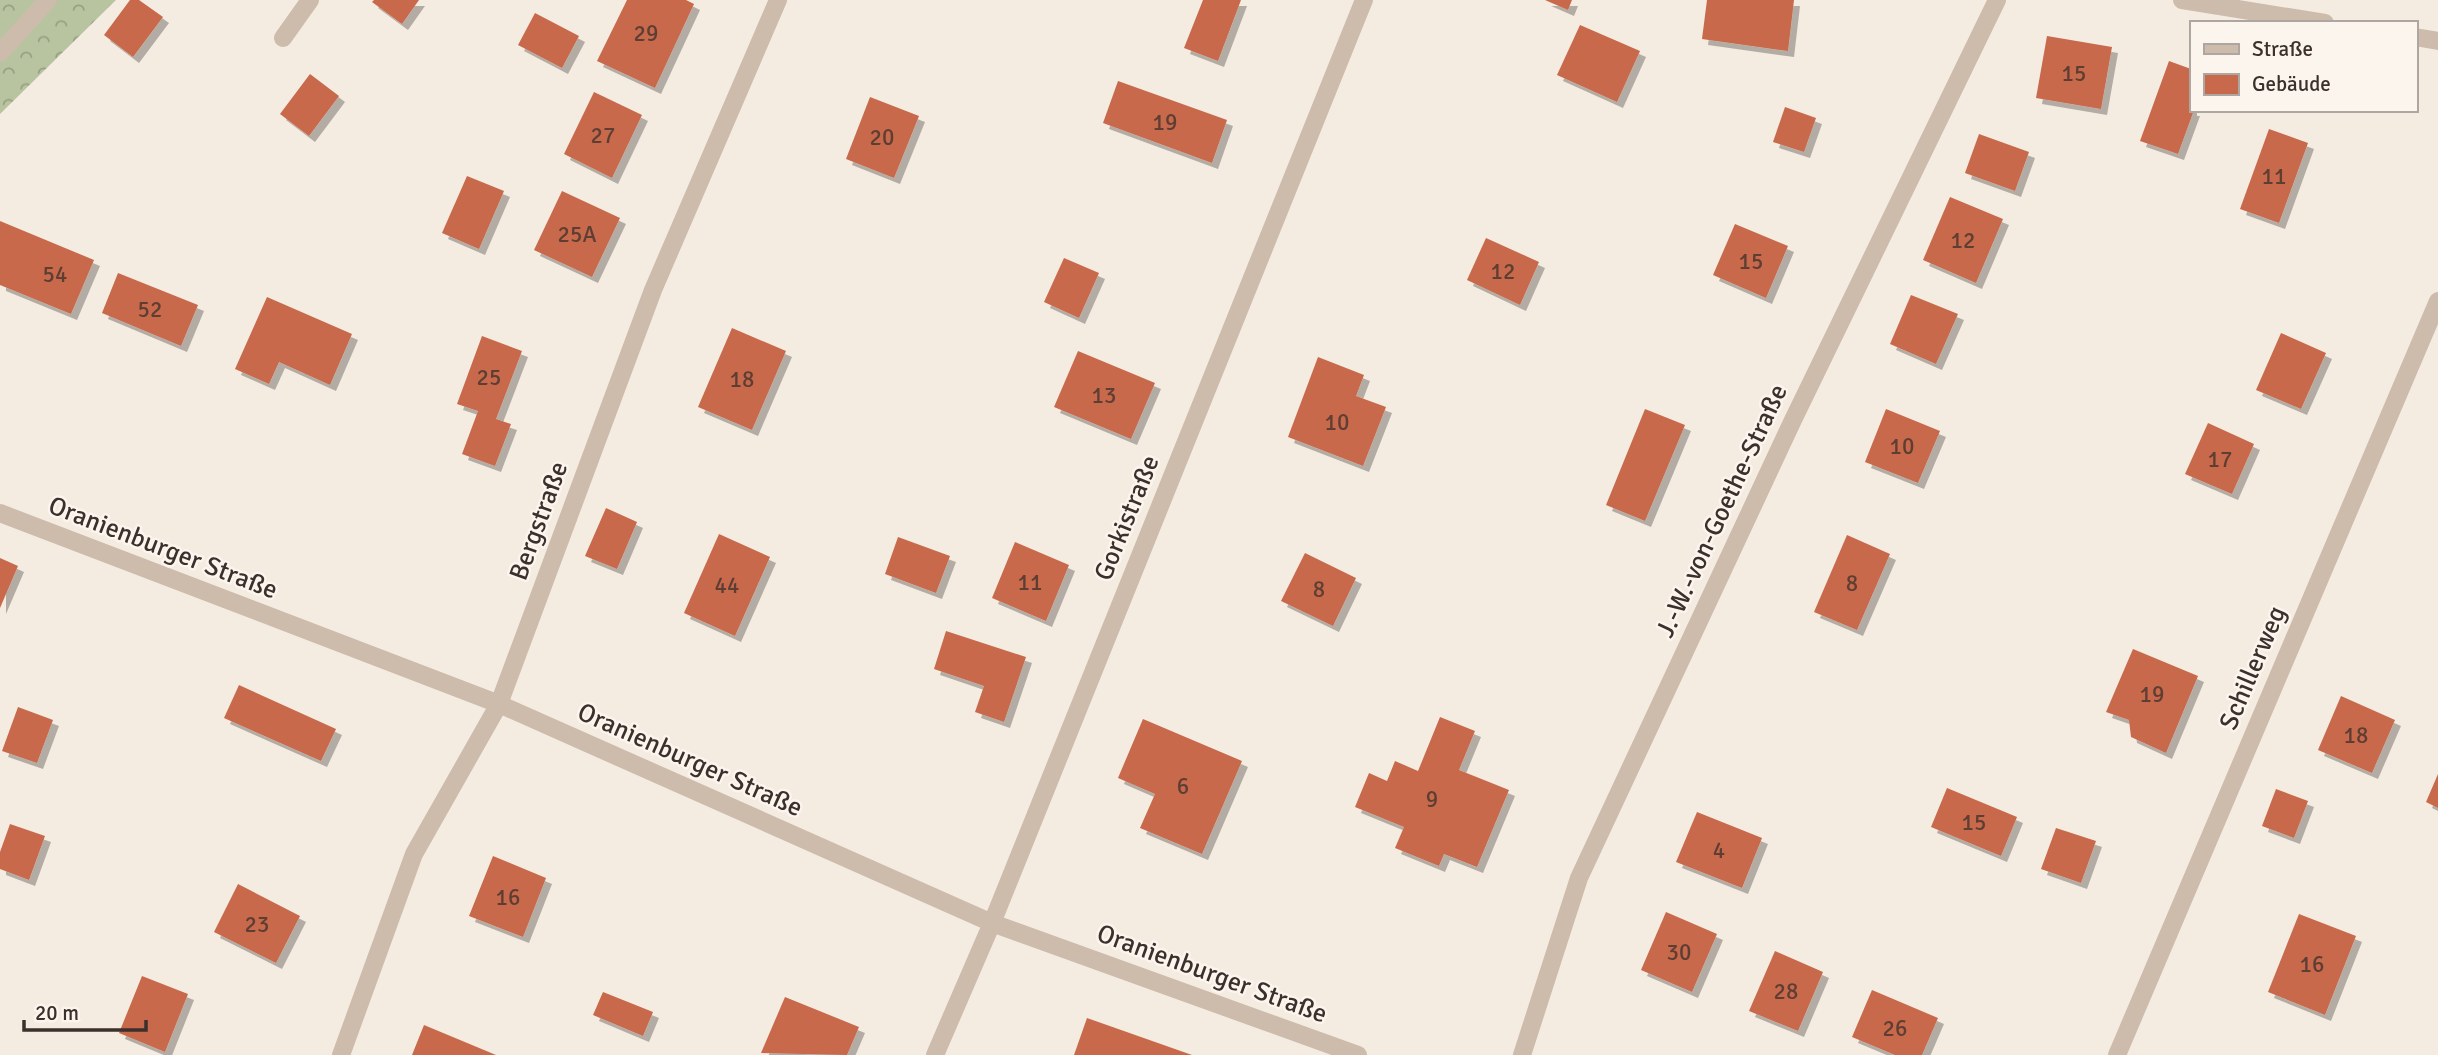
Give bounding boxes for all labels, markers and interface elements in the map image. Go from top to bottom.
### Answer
house number: 29 [634,19,658,48]
legend [2190,21,2417,112]
text: Straße [2252,36,2313,62]
house number: 15 [2062,59,2086,88]
text: Gebäude [2252,71,2331,97]
house number: 19 [1153,108,1177,137]
house number: 27 [591,121,615,150]
house number: 20 [870,123,894,152]
house number: 11 [2262,162,2286,191]
house number: 25A [558,220,596,249]
house number: 12 [1951,226,1975,255]
house number: 15 [1739,247,1763,276]
house number: 12 [1491,257,1515,286]
house number: 54 [43,260,67,289]
house number: 52 [138,295,162,324]
house number: 25 [477,363,501,392]
house number: 18 [730,365,754,394]
street label: J.-W.-von-Goethe-Straße [1649,379,1795,643]
house number: 13 [1092,381,1116,410]
house number: 10 [1325,408,1349,437]
house number: 10 [1890,432,1914,461]
house number: 17 [2208,445,2232,474]
street label: Gorkistraße [1087,451,1167,585]
street label: Bergstraße [503,457,575,585]
street label: Oranienburger Straße [44,490,282,606]
house number: 11 [1018,568,1042,597]
house number: 8 [1846,569,1858,598]
house number: 44 [715,571,739,600]
house number: 8 [1313,575,1325,604]
street label: Schillerweg [2213,601,2293,735]
house number: 19 [2140,680,2164,709]
street label: Oranienburger Straße [573,696,807,824]
house number: 18 [2344,721,2368,750]
house number: 6 [1177,772,1189,801]
house number: 9 [1426,785,1438,814]
house number: 15 [1962,808,1986,837]
house number: 4 [1713,836,1725,865]
house number: 16 [496,883,520,912]
house number: 23 [245,910,269,939]
street label: Oranienburger Straße [1092,917,1332,1031]
house number: 30 [1667,938,1691,967]
house number: 16 [2300,950,2324,979]
house number: 28 [1774,977,1798,1006]
scale bar [24,988,147,1032]
text: 20 m [35,1000,79,1026]
house number: 26 [1883,1014,1907,1043]

